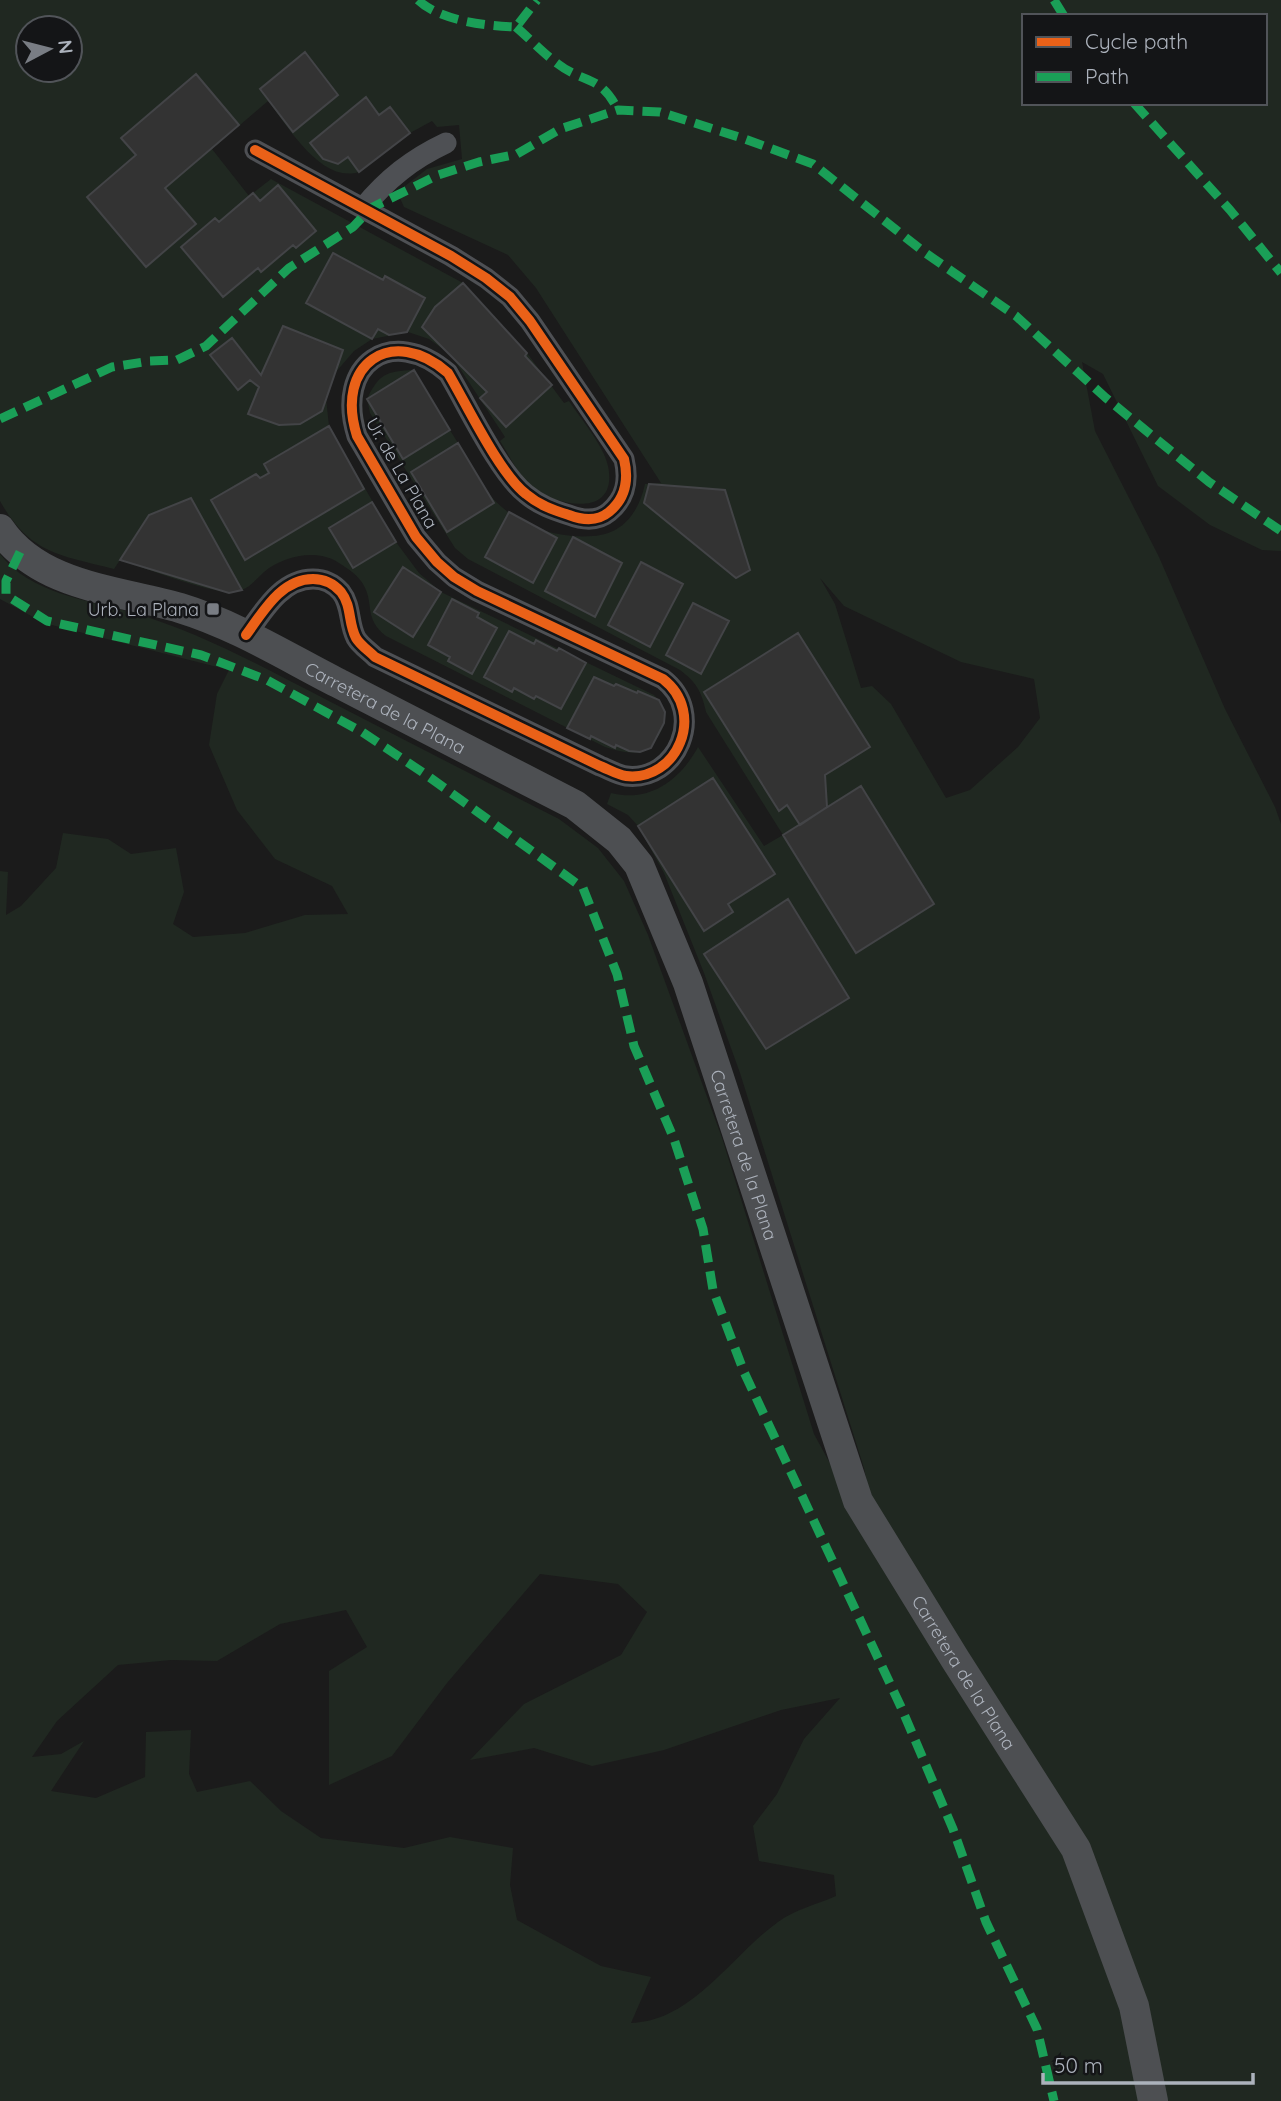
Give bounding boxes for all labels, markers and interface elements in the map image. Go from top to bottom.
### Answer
north arrow [14,14,84,84]
legend [1022,14,1267,105]
text: Cycle path [1085,28,1188,54]
text: N [53,39,79,55]
text: Path [1085,63,1129,89]
street label: Ur. de La Plana [361,413,443,533]
place label: Urb. La Plana [88,598,199,621]
marker: Urb. La Plana [205,601,221,617]
street label: Carretera de la Plana [301,656,470,759]
street label: Carretera de la Plana [706,1067,783,1243]
street label: Carretera de la Plana [907,1591,1021,1754]
scale bar [1043,2042,1253,2086]
text: 50 m [1054,2052,1103,2078]

